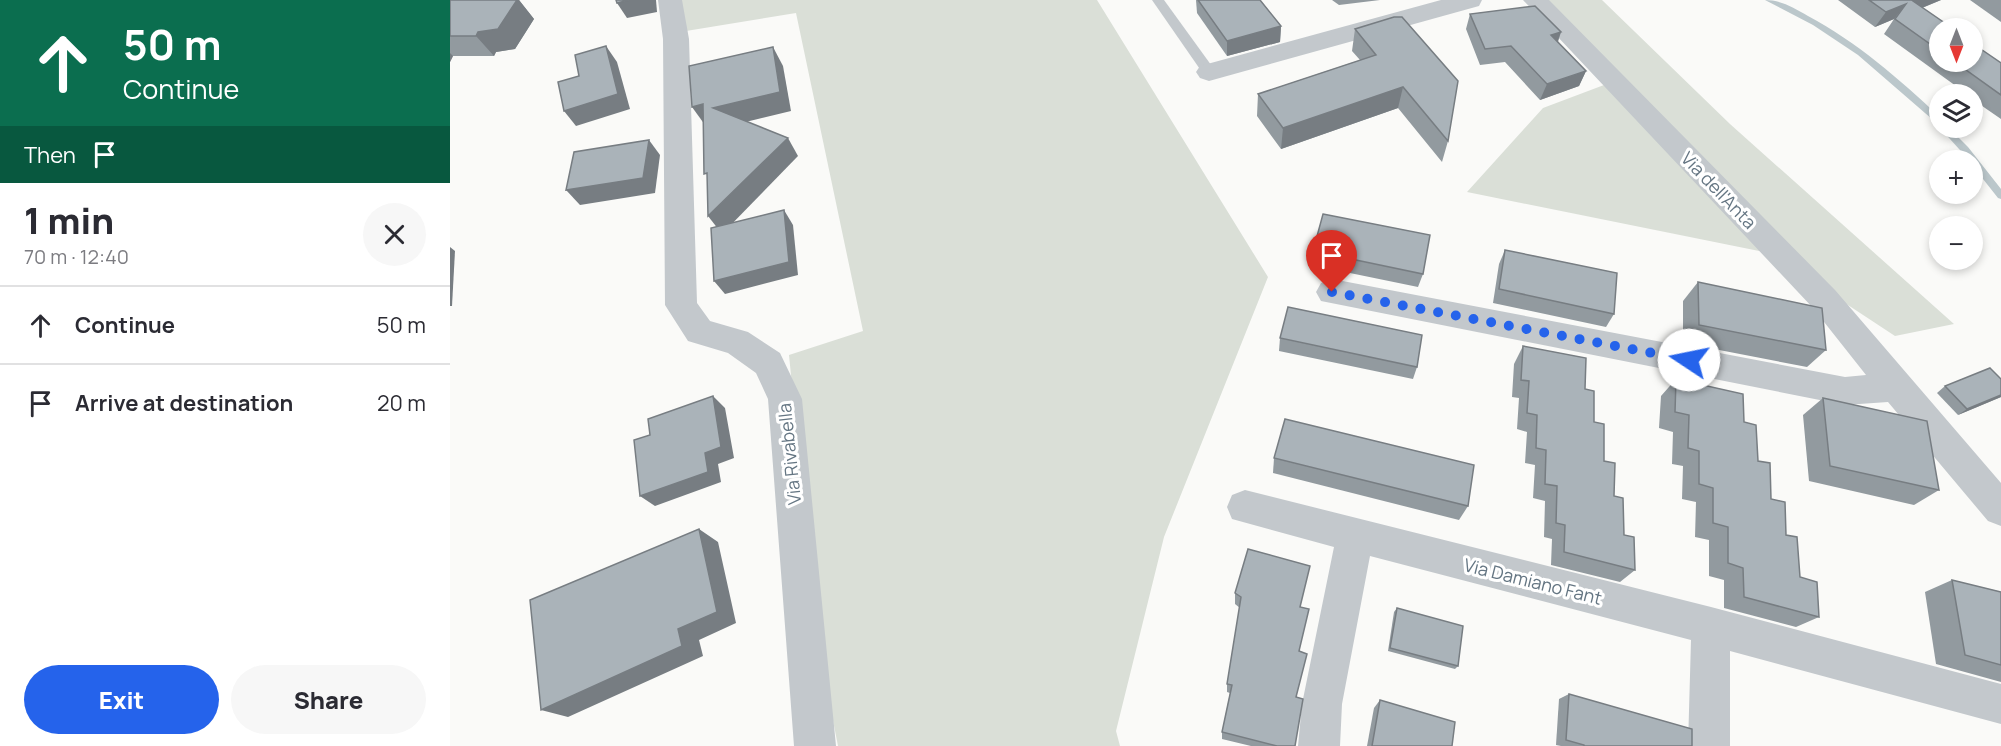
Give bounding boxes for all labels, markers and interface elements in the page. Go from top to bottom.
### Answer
text: 50 m [123,15,221,73]
north arrow [1929,18,1983,72]
map controls [1929,18,1983,270]
icon: ahead [24,24,102,102]
text: Continue [123,70,239,107]
button: layers [1929,84,1983,138]
icon: arrive [88,138,121,171]
text: Then [24,140,76,170]
street label: Via dell'Anta [1676,146,1762,234]
button: + [1929,150,1983,204]
text: 1 min [24,196,114,245]
button: close [363,203,426,266]
button: − [1929,216,1983,270]
pin [1306,230,1357,292]
icon: arrive [1315,239,1348,272]
text: 70 m · 12:40 [24,243,129,270]
icon: ahead [24,309,57,342]
text: Continue [75,310,175,340]
text: 50 m [377,310,426,340]
position arrow [1657,328,1721,392]
icon: arrive [24,387,57,420]
text: Arrive at destination [75,388,293,418]
text: 20 m [377,388,426,418]
street label: Via Rivabella [772,402,806,506]
street label: Via Damiano Fant [1462,552,1604,610]
button: Exit [24,665,219,734]
button: Share [231,665,426,734]

